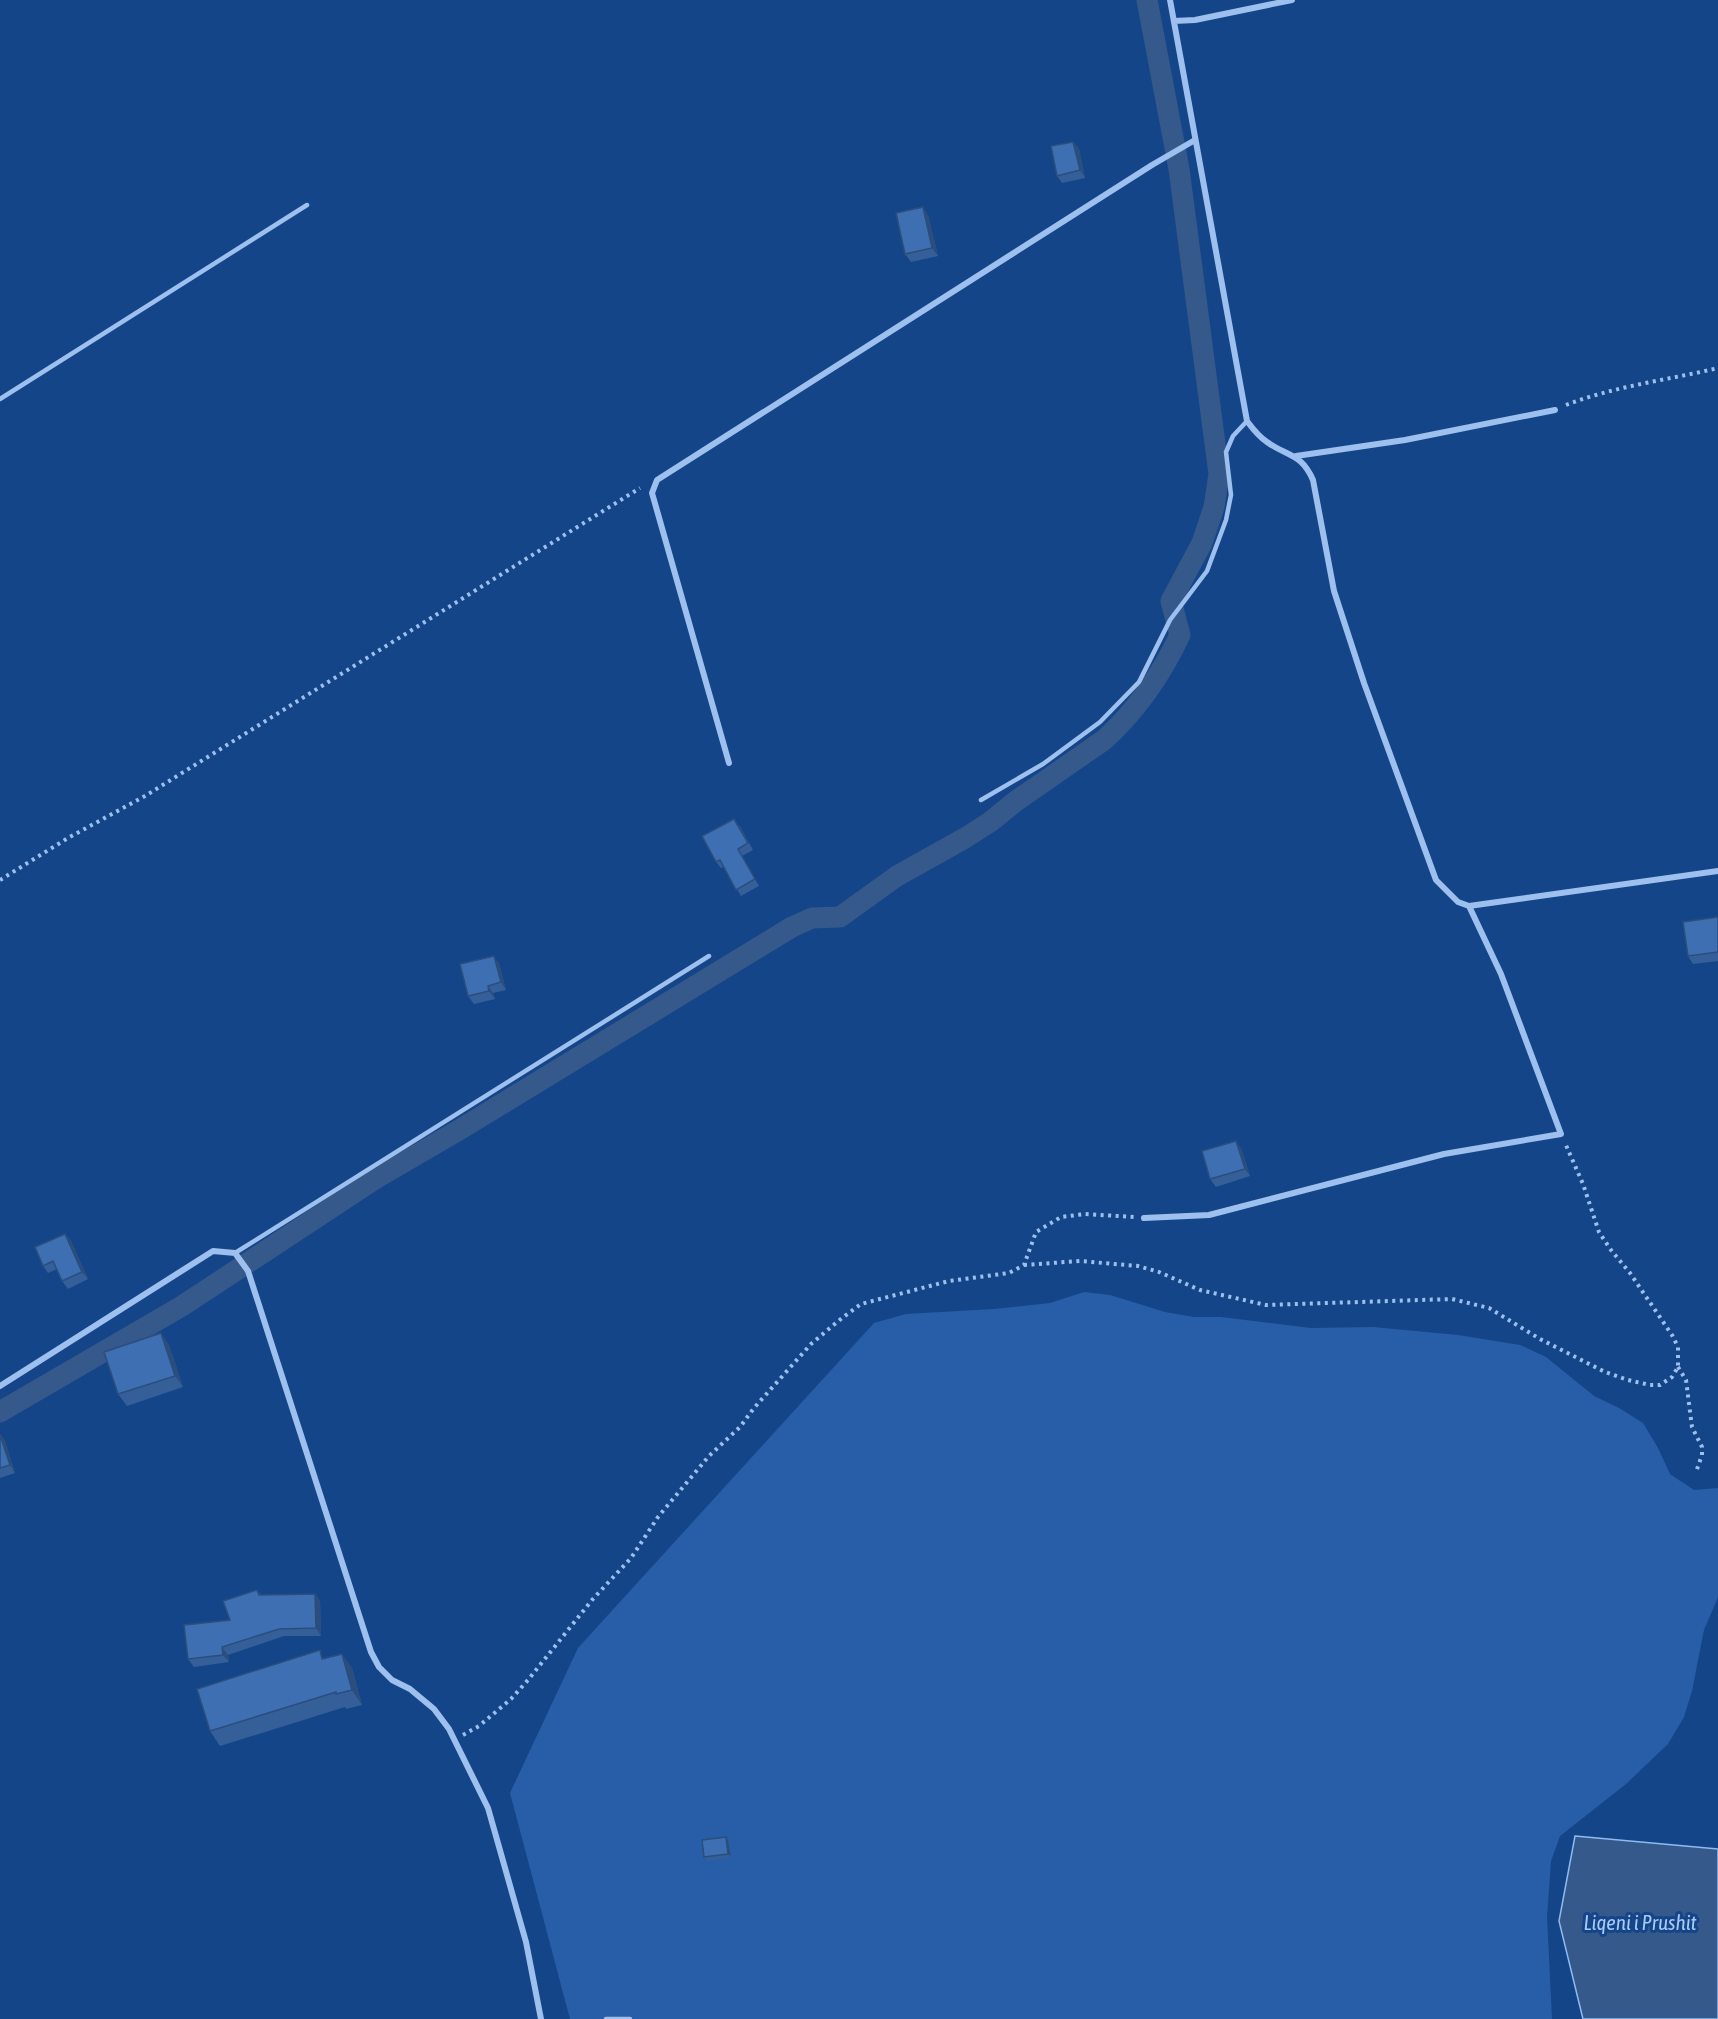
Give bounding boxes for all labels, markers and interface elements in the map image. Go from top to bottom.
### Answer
water label: Liqeni i Prushit [1583,1910,1697,1934]

